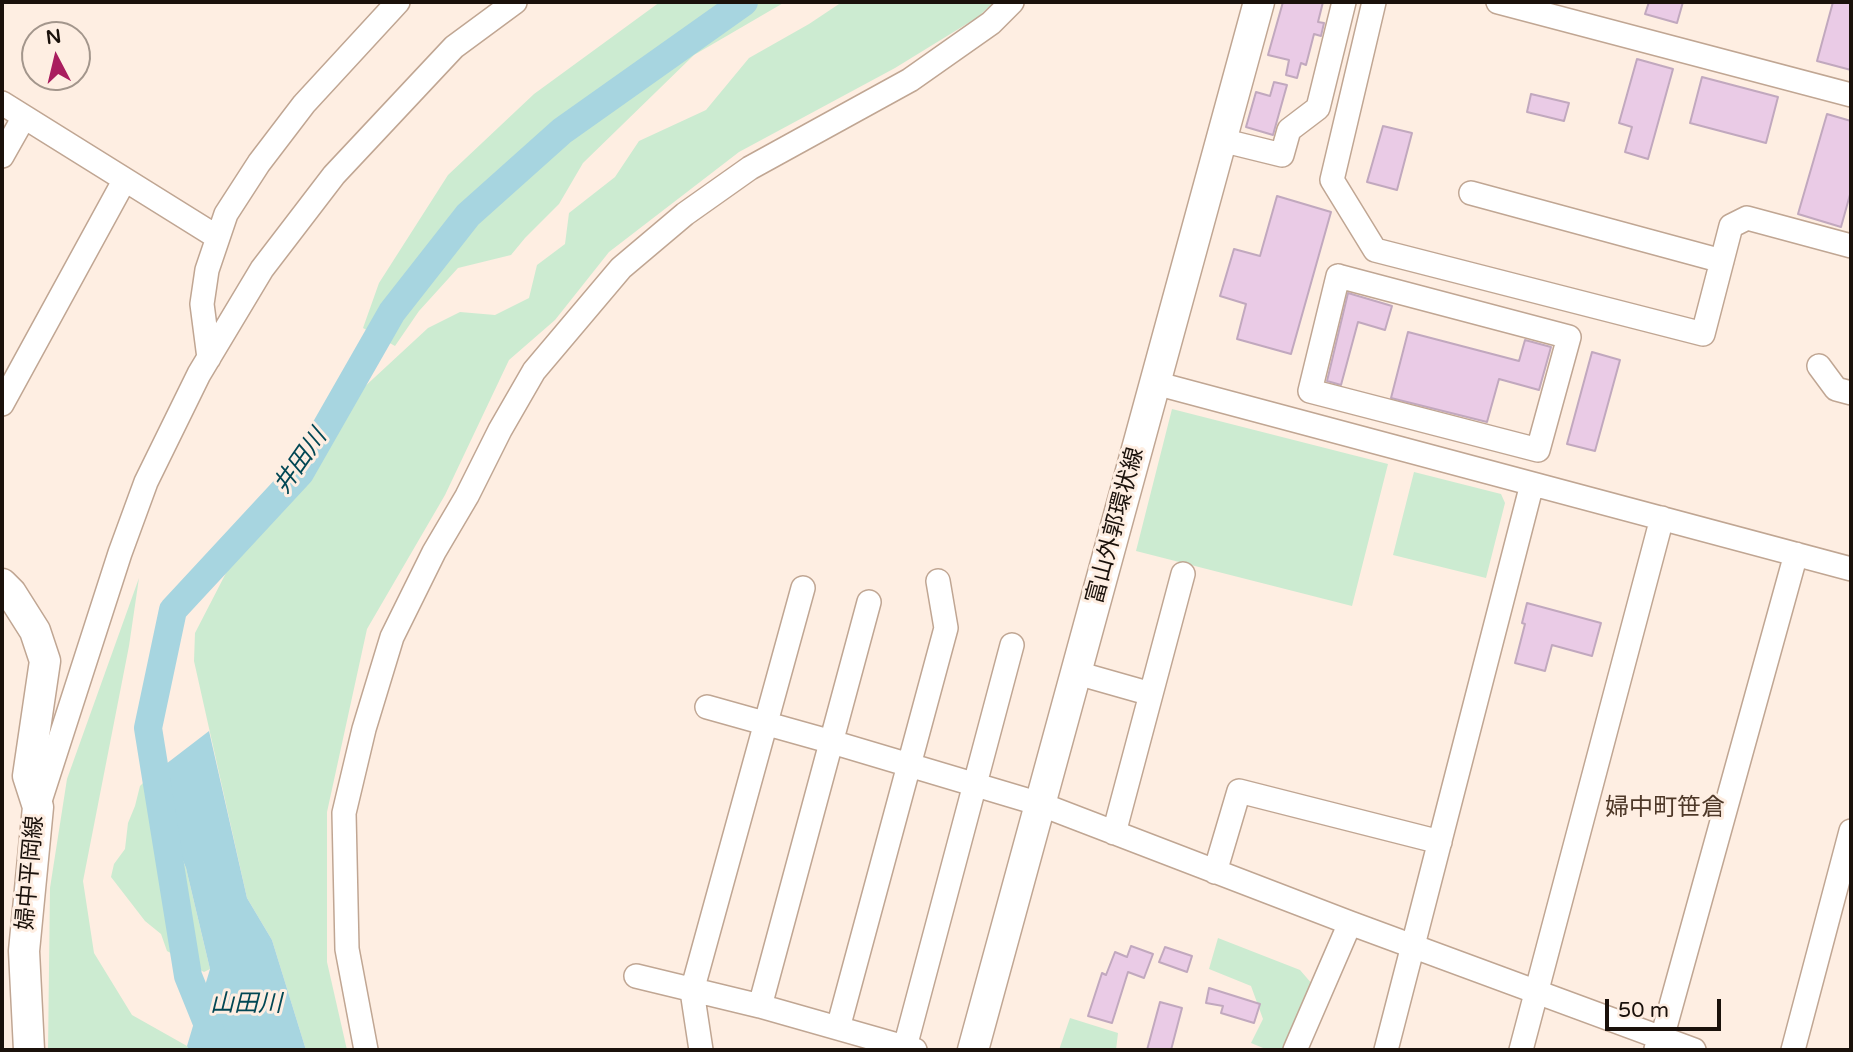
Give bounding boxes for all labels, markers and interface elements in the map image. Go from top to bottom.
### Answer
north arrow [21,21,91,91]
text: N [45,25,63,49]
water label: 井田川 [269,424,333,500]
street label: 富山外郭環状線 [1082,445,1150,607]
district label: 婦中町笹倉 [1605,795,1725,823]
street label: 婦中平岡線 [12,815,50,931]
scale bar [1608,986,1724,1030]
water label: 山田川 [210,991,282,1019]
text: 50 m [1618,998,1669,1023]

